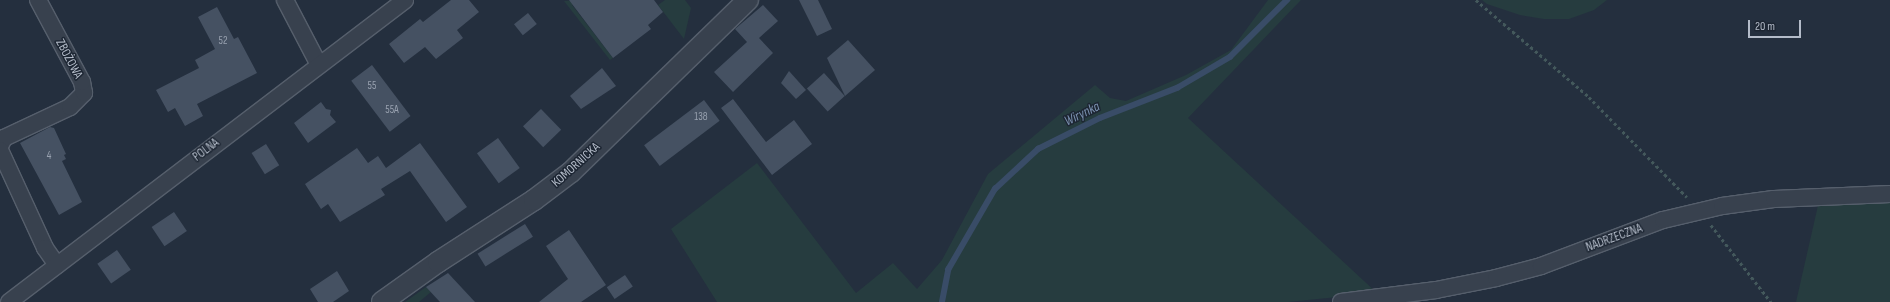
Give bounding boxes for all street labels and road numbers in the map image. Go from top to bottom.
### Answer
street label: ZBOŻOWA [52,36,86,82]
street label: POLNA [190,135,222,165]
street label: KOMORNICKA [549,139,603,191]
street label: NADRZECZNA [1584,221,1644,255]

